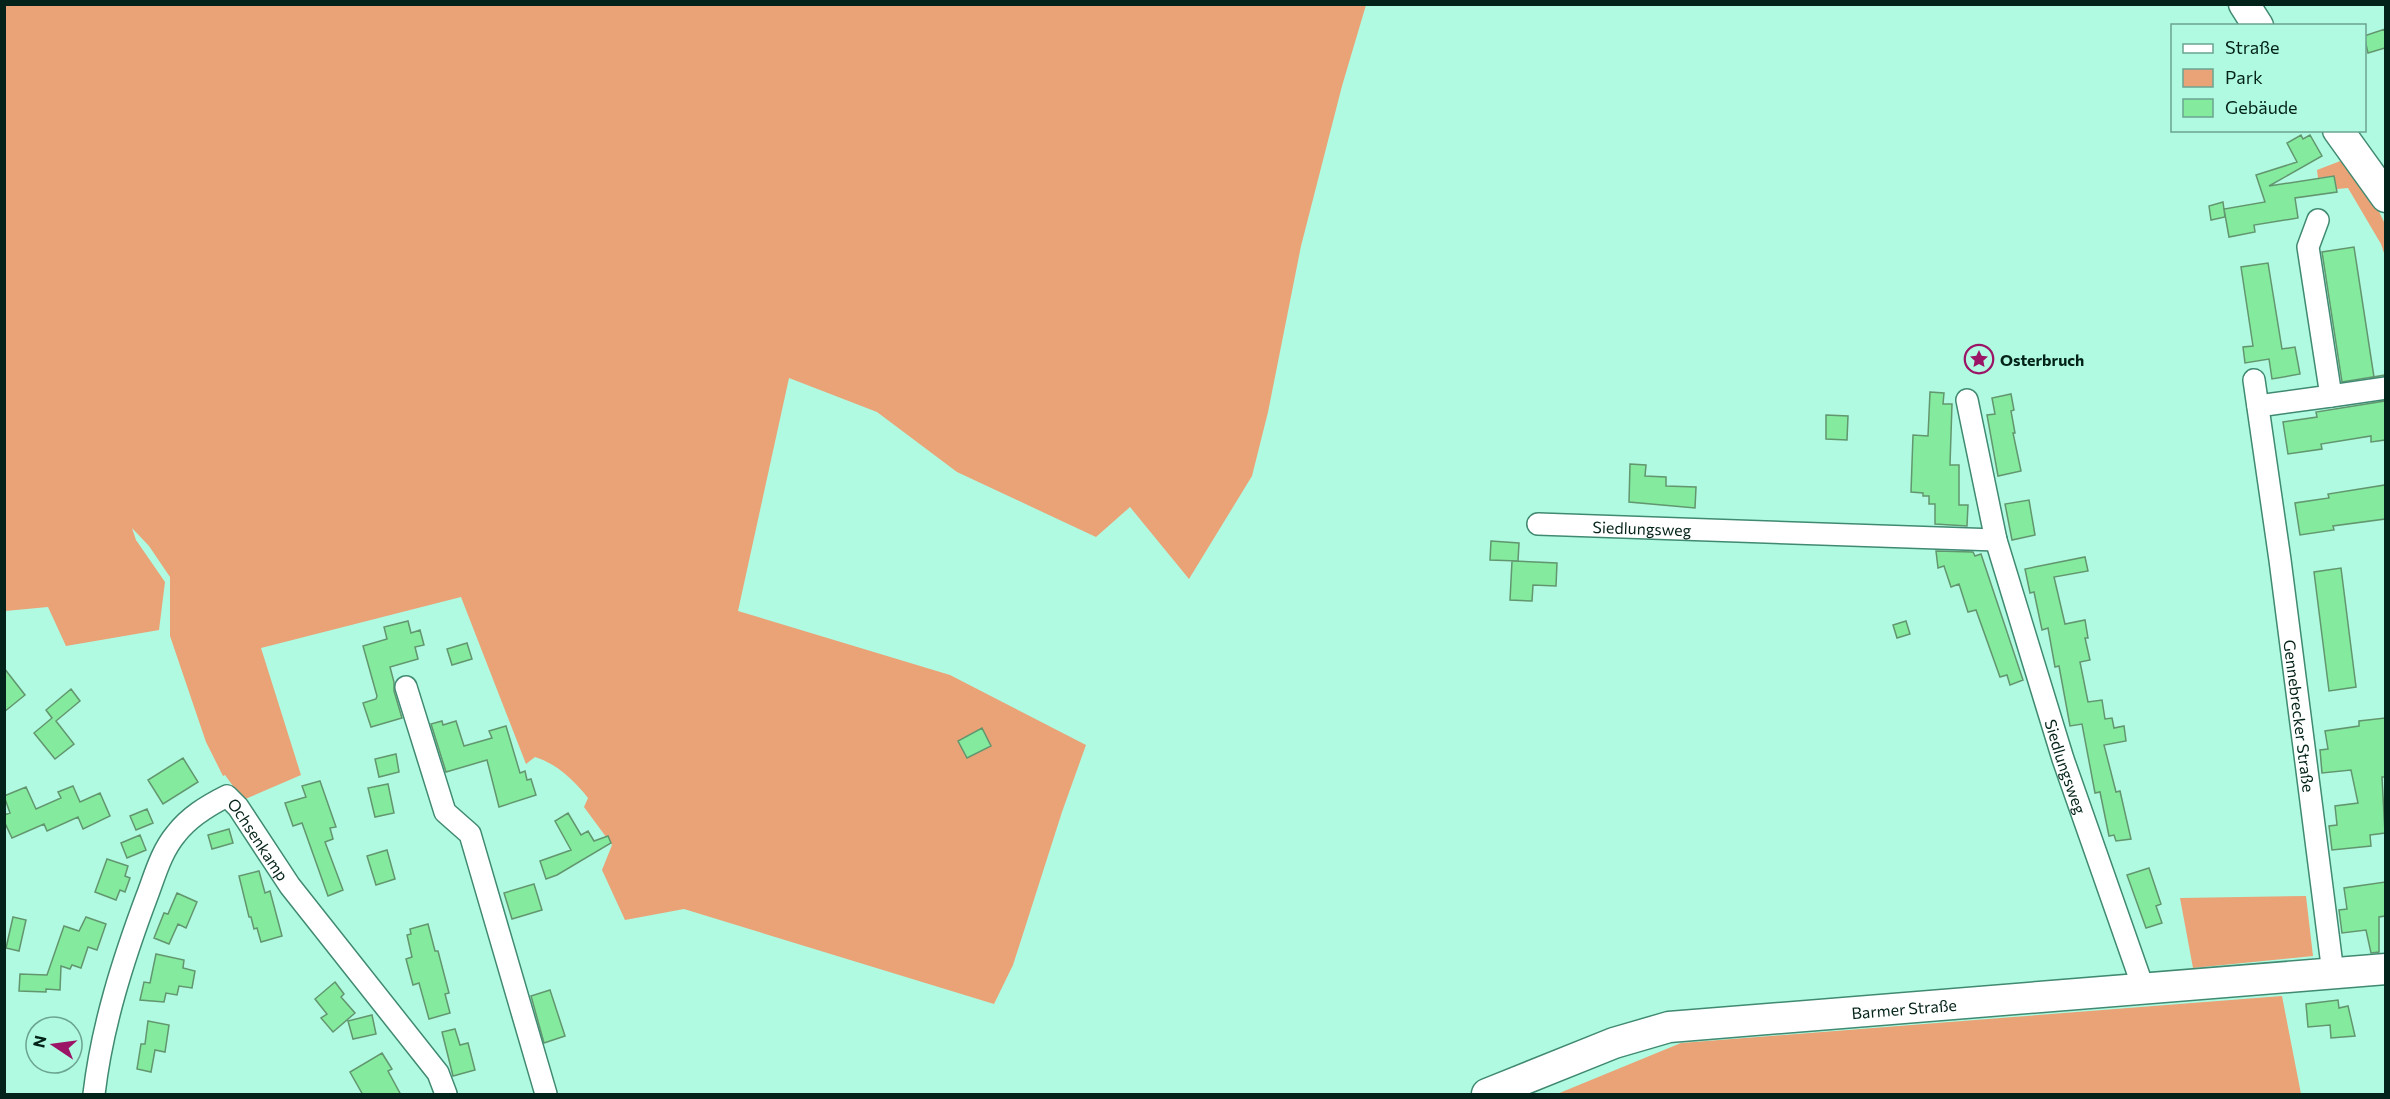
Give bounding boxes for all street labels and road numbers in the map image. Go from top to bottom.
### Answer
street label: Siedlungsweg [1592,516,1692,539]
street label: Gennebrecker Straße [2281,638,2319,793]
street label: Siedlungsweg [2042,717,2091,817]
street label: Ochsenkamp [224,793,293,884]
street label: Barmer Straße [1851,994,1957,1022]

